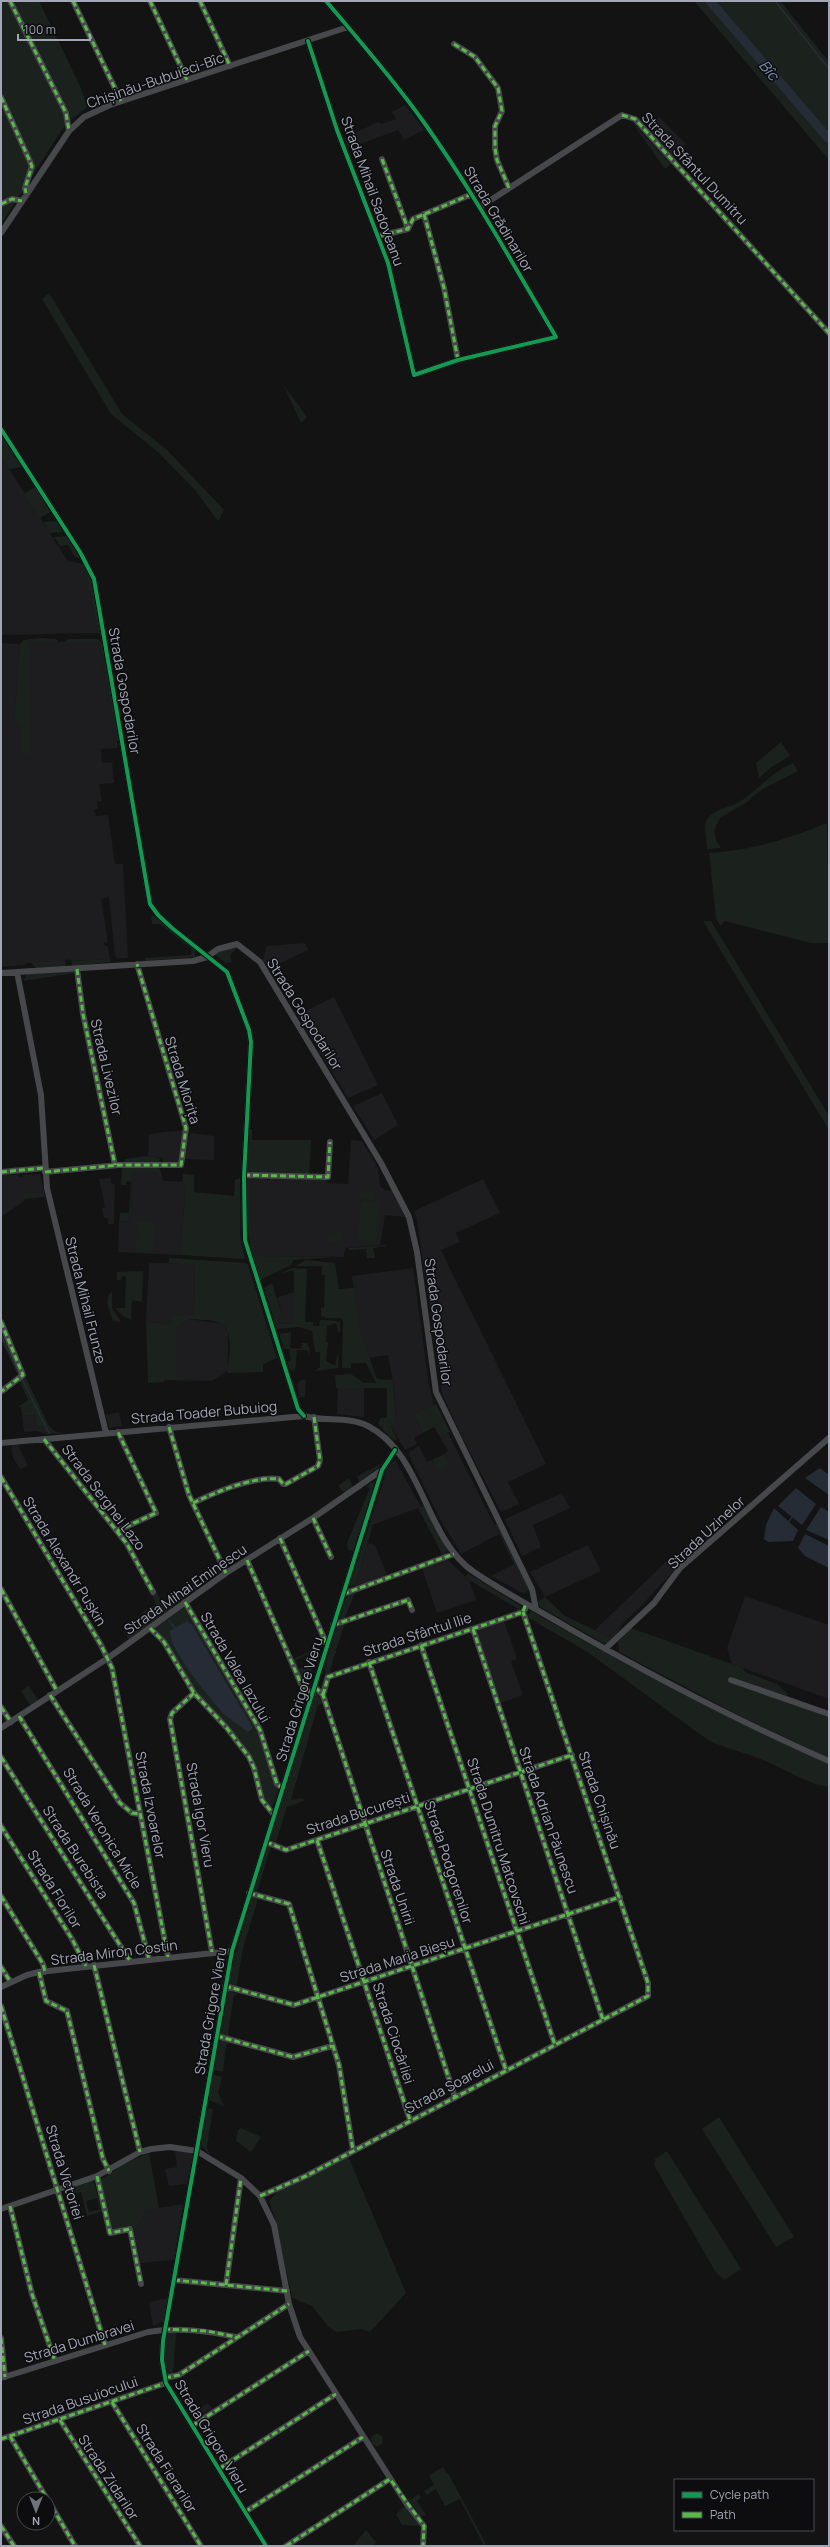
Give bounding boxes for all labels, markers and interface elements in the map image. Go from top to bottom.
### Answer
scale bar [18,16,90,42]
text: 100 m [24,21,56,38]
street label: Chișinău-Bubuieci-Bîc [84,48,226,112]
water label: Bîc [754,55,785,86]
street label: Strada Sfântul Dumitru [638,108,752,228]
street label: Strada Mihail Sadoveanu [337,113,409,269]
street label: Strada Grădinarilor [460,162,538,276]
street label: Strada Gospodarilor [104,626,146,756]
street label: Strada Gospodarilor [263,954,347,1074]
street label: Strada Livezilor [87,1017,127,1117]
street label: Strada Miorița [161,1034,205,1126]
street label: Strada Mihail Frunze [61,1235,111,1365]
street label: Strada Gospodarilor [421,1257,457,1387]
street label: Strada Toader Bubuiog [130,1396,278,1428]
street label: Strada Serghei Lazo [58,1440,150,1554]
street label: Strada Uzinelor [663,1491,749,1573]
street label: Strada Alexandr Pușkin [19,1493,111,1629]
street label: Strada Mihai Eminescu [120,1539,250,1639]
street label: Strada Sfântul Ilie [360,1607,474,1661]
street label: Strada Valea Iazului [197,1608,275,1726]
street label: Strada Grigore Vieru [271,1634,327,1764]
street label: Strada Adrian Păunescu [515,1744,583,1896]
street label: Strada Chișinău [574,1749,626,1851]
street label: Strada Izvoarelor [131,1750,171,1860]
street label: Strada Dumitru Matcovschi [463,1755,535,1927]
street label: Strada Igor Vieru [182,1761,220,1869]
street label: Strada Veronica Micle [59,1764,147,1892]
street label: Strada București [304,1787,412,1839]
street label: Strada Podgorenilor [420,1798,478,1926]
street label: Strada Burebista [39,1802,113,1902]
street label: Strada Florilor [23,1846,87,1932]
street label: Strada Unirii [376,1847,420,1927]
street label: Strada Maria Bieșu [337,1931,457,1987]
street label: Strada Miron Costin [49,1935,179,1969]
street label: Strada Grigore Vieru [189,1946,231,2076]
street label: Strada Ciocârliei [369,1980,419,2086]
street label: Strada Soarelui [401,2055,497,2117]
street label: Strada Victoriei [42,2122,88,2222]
street label: Strada Dumbravei [22,2315,136,2367]
street label: Strada Busuiocului [20,2371,140,2429]
street label: Strada Grigore Vieru [171,2376,253,2496]
street label: Strada Fierarilor [132,2420,202,2516]
street label: Strada Zidarilor [74,2431,144,2523]
legend [674,2479,814,2531]
text: Cycle path [710,2486,769,2503]
north arrow [16,2491,56,2531]
text: Path [710,2506,736,2523]
text: N [32,2514,40,2529]

